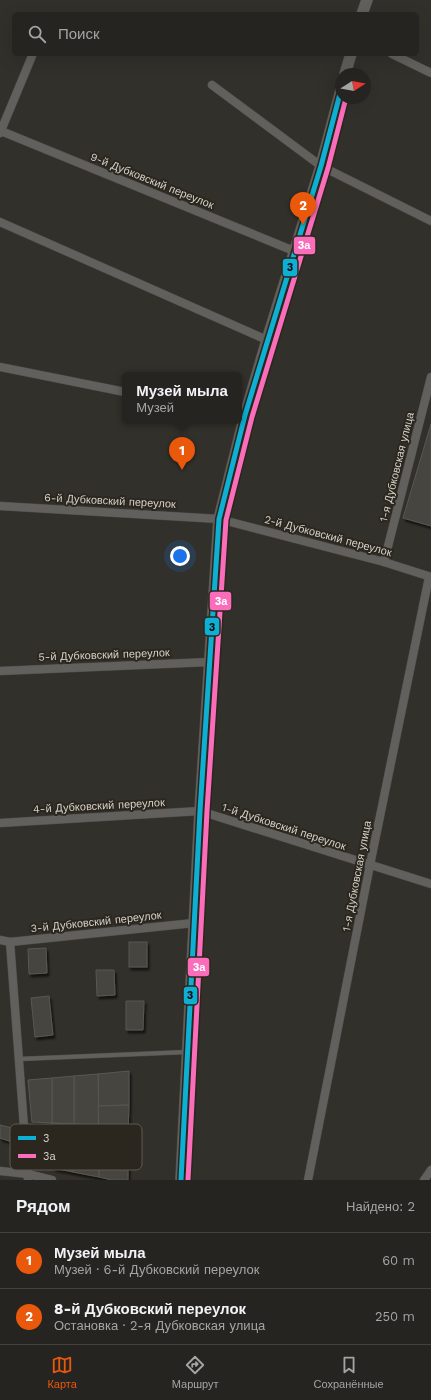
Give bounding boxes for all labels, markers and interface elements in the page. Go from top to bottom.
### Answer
search box [12,12,419,56]
icon: search [26,23,48,45]
text: Поиск [58,25,100,43]
north arrow [335,68,371,104]
street label: 9-й Дубковский переулок [88,150,216,212]
pin: 2 [290,192,316,225]
line badge: 3а [293,236,316,255]
text: 3а [298,239,311,252]
line badge: 3 [282,258,298,277]
text: 3 [287,261,294,274]
popup [122,372,242,424]
text: Музей мыла [136,382,228,400]
text: Музей [136,400,174,415]
street label: 1-я Дубковская улица [377,410,417,523]
pin: 1 [169,437,195,470]
street label: 6-й Дубковский переулок [44,491,176,511]
street label: 2-й Дубковский переулок [263,513,393,559]
your location [170,546,190,566]
line badge: 3а [209,591,232,611]
text: 3а [215,595,228,608]
line badge: 3 [204,617,220,636]
text: 3 [209,621,216,634]
street label: 5-й Дубковский переулок [38,646,170,664]
street label: 4-й Дубковский переулок [33,796,165,816]
street label: 1-й Дубковский переулок [220,801,348,853]
street label: 1-я Дубковская улица [340,819,374,933]
street label: 3-й Дубковский переулок [30,909,162,935]
line badge: 3а [187,957,210,977]
text: 3а [193,961,206,974]
line badge: 3 [183,986,198,1005]
text: 3 [187,989,194,1002]
legend [10,1124,142,1170]
text: 3 [43,1132,49,1145]
text: 3а [43,1150,56,1163]
text: Рядом [16,1196,71,1216]
text: Найдено: 2 [346,1199,415,1214]
text: Музей мыла [54,1244,146,1262]
text: 1 [26,1253,32,1268]
text: 60 m [382,1253,415,1268]
text: Музей · 6-й Дубковский переулок [54,1262,259,1277]
text: 8-й Дубковский переулок [54,1300,246,1318]
text: 2 [25,1309,33,1324]
text: 250 m [375,1309,415,1324]
text: Остановка · 2-я Дубковская улица [54,1318,265,1333]
tab: Карта [47,1354,77,1391]
tab: Маршрут [172,1354,219,1391]
tab: Сохранённые [314,1354,384,1391]

